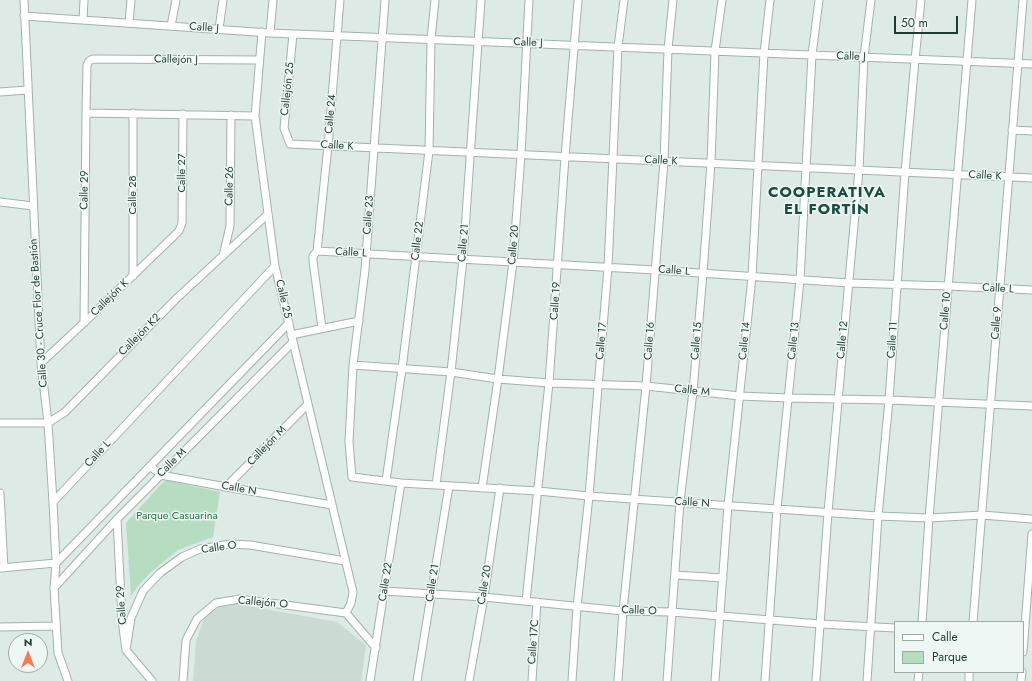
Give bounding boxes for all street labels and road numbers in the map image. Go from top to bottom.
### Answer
street label: Calle J [189,20,219,36]
street label: Calle J [513,36,543,50]
street label: Calle J [836,50,866,64]
street label: Callejón J [154,53,198,67]
street label: Callejón 25 [279,62,297,116]
street label: Calle 24 [323,94,339,134]
street label: Calle K [320,139,354,153]
street label: Calle 27 [175,154,189,192]
street label: Calle K [644,154,678,168]
street label: Calle 26 [223,166,237,206]
street label: Calle K [968,169,1002,183]
street label: Calle 29 [78,170,92,210]
street label: Calle 28 [126,175,140,215]
street label: Calle 23 [361,195,377,235]
street label: Calle 22 [409,221,427,261]
street label: Calle 21 [456,223,472,263]
street label: Calle 20 [506,225,522,265]
street label: Calle 30 - Cruce Flor de Bastión [27,238,51,388]
street label: Calle L [335,246,367,260]
street label: Calle L [658,263,690,279]
street label: Callejón K [88,277,132,319]
street label: Calle 25 [272,278,294,320]
street label: Calle 19 [548,282,564,320]
street label: Calle L [982,282,1014,296]
street label: Calle 10 [938,291,954,331]
street label: Calle 9 [989,306,1005,340]
street label: Callejón K2 [116,311,164,359]
street label: Calle 12 [835,320,851,360]
street label: Calle 15 [689,321,705,361]
street label: Calle 14 [736,321,754,361]
street label: Calle 11 [885,321,901,359]
street label: Calle 17 [594,322,610,360]
street label: Calle 16 [642,322,658,360]
street label: Calle 13 [785,322,803,360]
street label: Calle M [674,383,710,399]
street label: Callejón M [245,423,289,469]
street label: Calle L [82,438,114,470]
street label: Calle M [155,446,189,480]
street label: Calle N [220,479,258,499]
street label: Calle N [674,495,710,511]
street label: Calle O [200,539,238,557]
street label: Calle 22 [376,562,396,602]
street label: Calle 21 [424,563,442,603]
street label: Calle 20 [475,564,495,606]
street label: Calle 29 [114,585,130,625]
street label: Callejón O [237,594,289,612]
street label: Calle O [621,604,657,618]
street label: Calle 17C [526,619,542,665]

